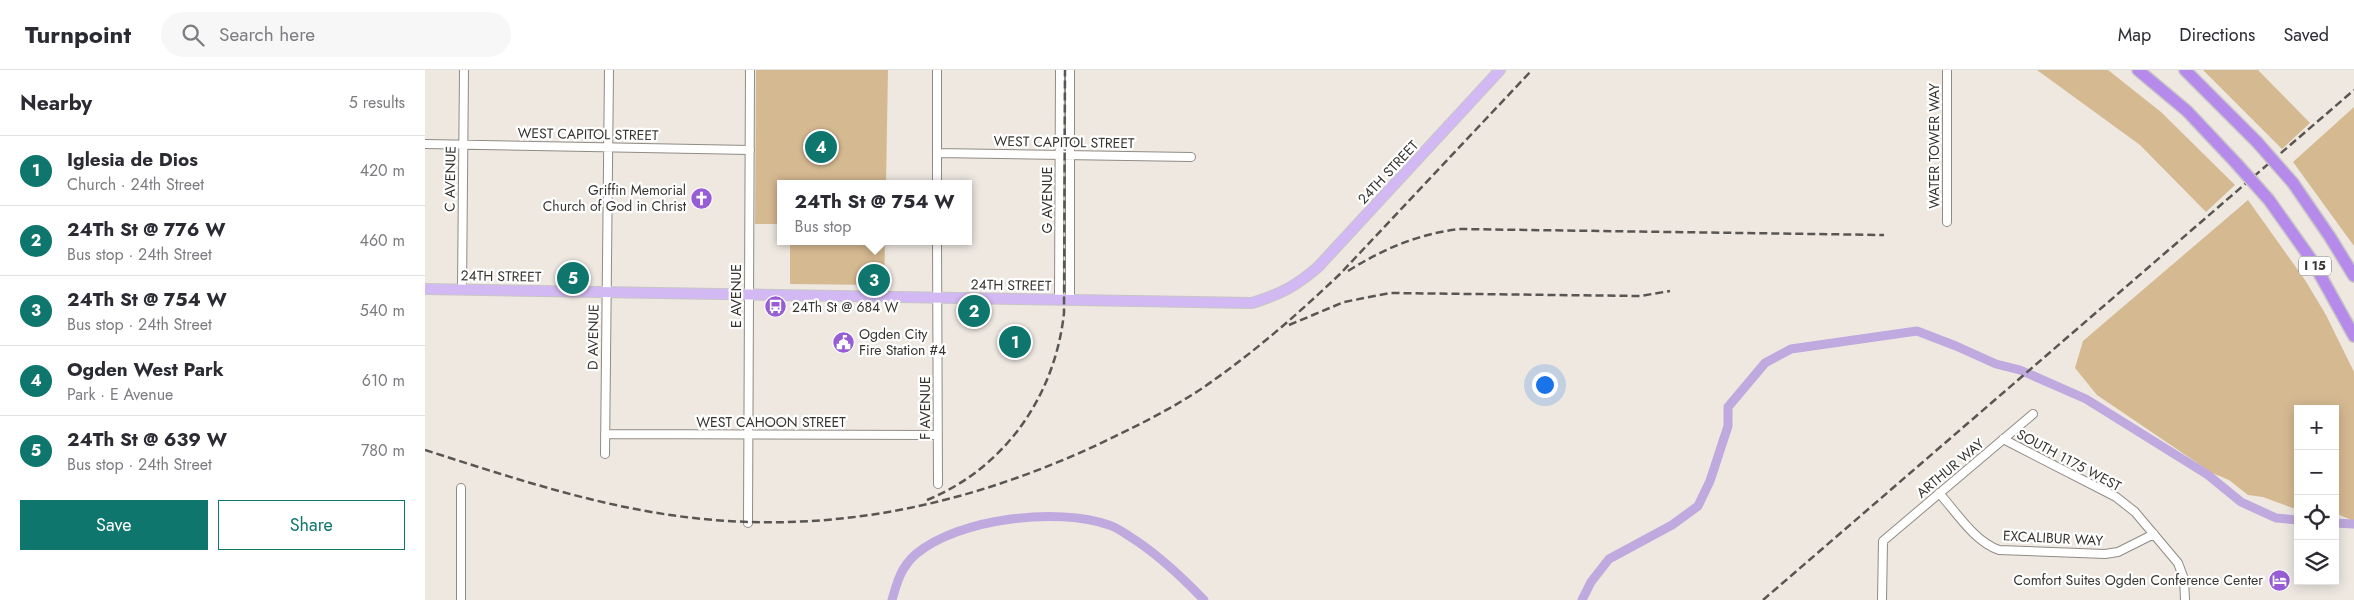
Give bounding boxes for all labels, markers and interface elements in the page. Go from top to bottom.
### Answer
search box [161,12,511,57]
text: Turnpoint [25,17,131,52]
icon: search [179,21,207,49]
text: Search here [219,21,315,48]
text: Map [2118,22,2151,48]
text: Directions [2179,22,2255,48]
text: Saved [2283,22,2329,48]
street label: WATER TOWER WAY [1924,83,1944,209]
text: Nearby [20,88,92,118]
text: 5 results [349,91,405,114]
street label: WEST CAPITOL STREET [517,123,659,145]
pin: 4 [805,128,837,166]
street label: WEST CAPITOL STREET [993,131,1135,153]
street label: 24TH STREET [1353,135,1423,208]
text: Iglesia de Dios [67,146,198,173]
street label: C AVENUE [439,146,461,212]
text: 1 [32,159,40,182]
text: 420 m [360,159,405,182]
street label: G AVENUE [1037,166,1057,234]
text: Church · 24th Street [67,173,204,196]
place label: Griffin Memorial Church of God in Christ [543,180,687,216]
popup [777,180,972,245]
church icon: Griffin Memorial Church of God in Christ [690,186,714,210]
text: 24Th St @ 754 W [795,188,954,215]
text: Bus stop [795,215,851,238]
text: 24Th St @ 776 W [67,216,225,243]
text: 2 [31,229,41,252]
text: 460 m [360,229,405,252]
text: Bus stop · 24th Street [67,243,212,266]
road number: I 15 [2299,257,2331,276]
pin: 5 [557,259,589,297]
pin: 3 [858,261,890,299]
street label: E AVENUE [726,264,746,328]
street label: 24TH STREET [460,265,542,287]
street label: 24TH STREET [970,274,1052,296]
text: 24Th St @ 754 W [67,286,227,313]
pin: 2 [958,292,990,330]
bus stop icon: 24Th St @ 684 W [764,295,788,319]
place label: 24Th St @ 684 W [792,297,898,317]
text: 3 [31,299,41,322]
text: 540 m [360,299,405,322]
street label: D AVENUE [582,304,604,370]
text: Bus stop · 24th Street [67,313,212,336]
pin: 1 [999,323,1031,361]
place label: Ogden City Fire Station #4 [859,324,946,360]
public building icon: Ogden City Fire Station #4 [831,330,855,354]
text: Ogden West Park [67,356,224,383]
text: 4 [30,369,42,392]
text: 610 m [362,369,405,392]
your location [1532,372,1558,398]
street label: F AVENUE [915,376,935,440]
text: Park · E Avenue [67,383,173,406]
map controls [2294,405,2339,585]
button: + [2294,405,2339,450]
street label: WEST CAHOON STREET [696,412,846,432]
street label: SOUTH 1175 WEST [2013,424,2125,496]
text: 24Th St @ 639 W [67,426,227,453]
street label: ARTHUR WAY [1912,434,1988,502]
text: 5 [31,439,41,462]
text: 780 m [361,439,405,462]
button: − [2294,450,2339,495]
text: Bus stop · 24th Street [67,453,212,476]
button: locate [2294,495,2339,540]
button: Save [20,500,208,550]
button: Share [218,500,405,550]
street label: EXCALIBUR WAY [2002,525,2104,551]
button: layers [2294,540,2339,585]
hotel icon: Comfort Suites Ogden Conference Center [2267,568,2291,592]
place label: Comfort Suites Ogden Conference Center [2013,570,2263,590]

